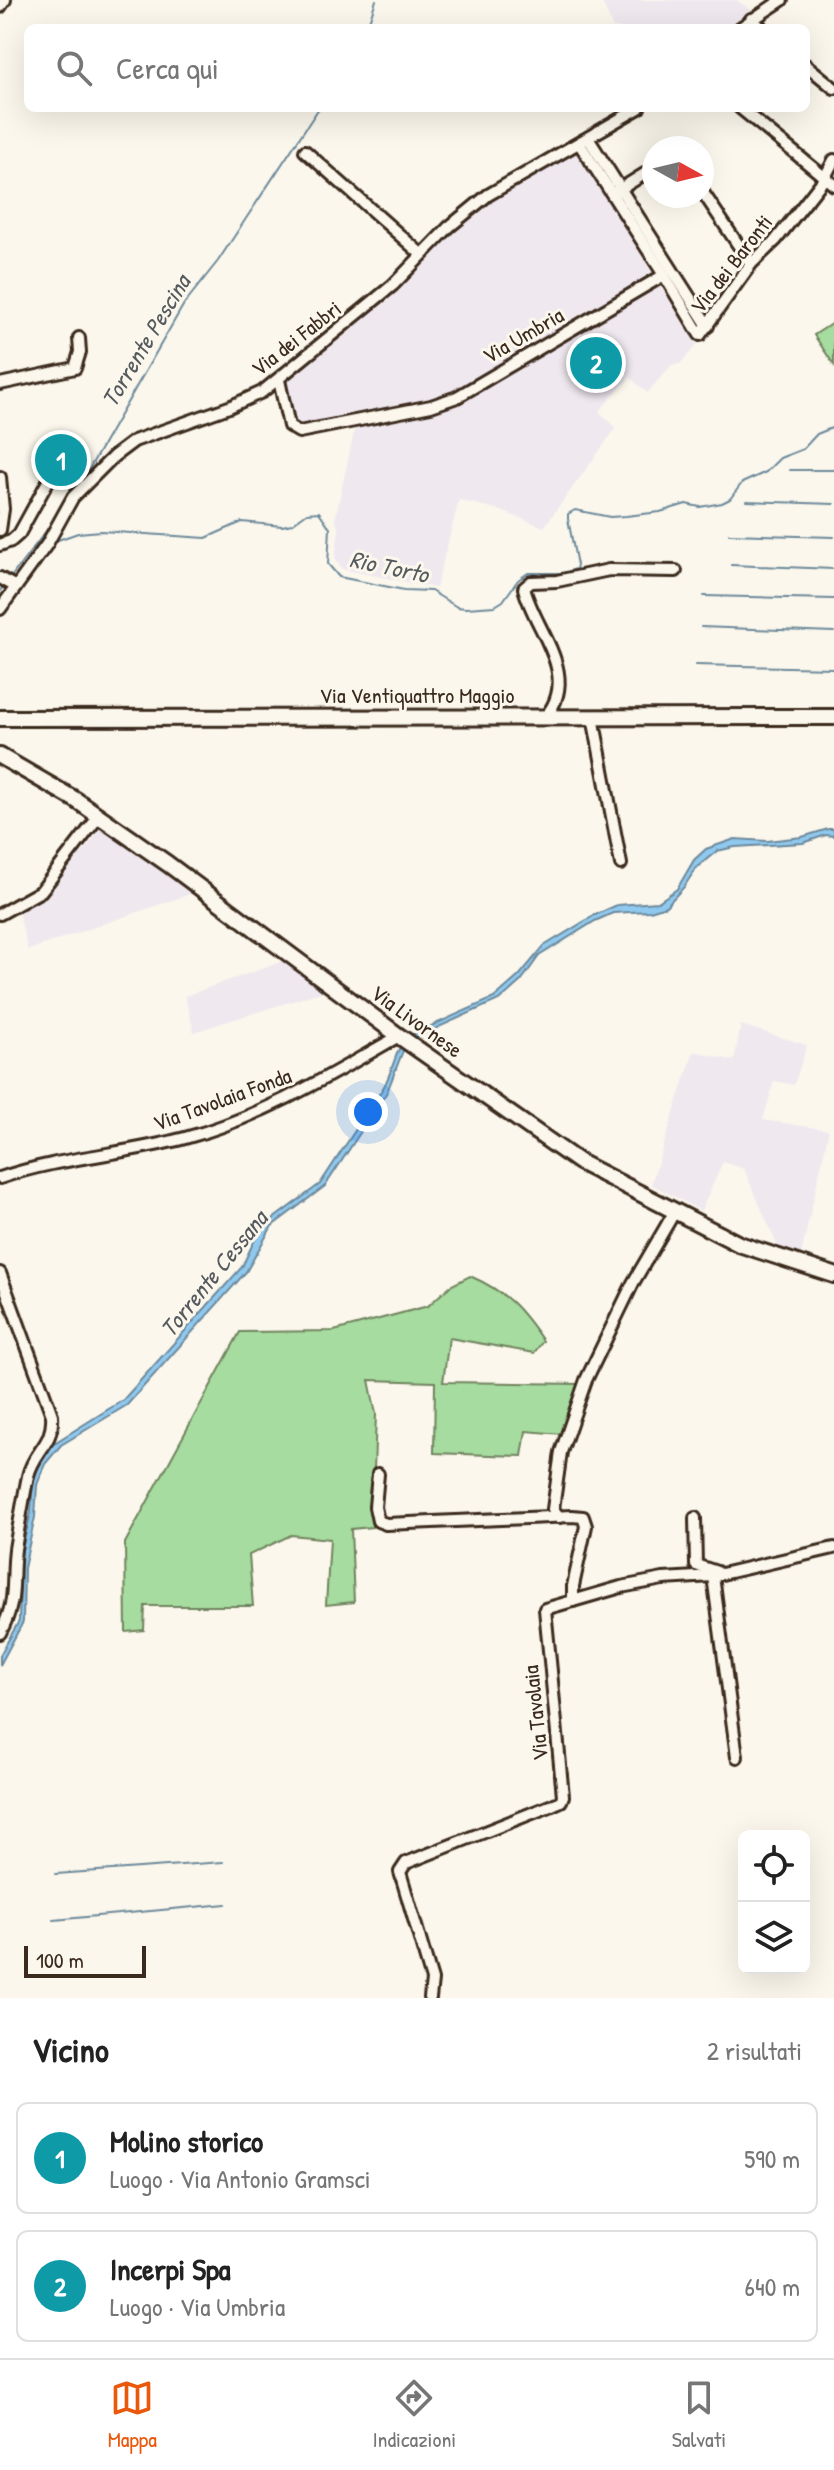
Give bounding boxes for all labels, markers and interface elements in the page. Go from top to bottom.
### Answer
search box [24,24,810,112]
icon: search [52,46,96,90]
text: Cerca qui [116,48,219,88]
north arrow [642,136,714,208]
street label: Via dei Baronti [683,208,779,320]
water label: Torrente Pescina [93,266,198,412]
street label: Via dei Fabbri [245,293,347,383]
street label: Via Umbria [477,300,569,370]
pin: 2 [570,333,622,393]
pin: 1 [35,430,87,490]
water label: Rio Torto [347,542,434,590]
street label: Via Ventiquattro Maggio [320,680,515,710]
street label: Via Livornese [365,978,469,1064]
street label: Via Tavolaia Fonda [149,1060,296,1138]
your location [348,1092,388,1132]
water label: Torrente Cessana [152,1201,276,1343]
street label: Via Tavolaia [515,1664,555,1762]
map controls [738,1830,810,1974]
button: locate [738,1830,810,1902]
button: layers [738,1902,810,1974]
scale bar [24,1942,146,1978]
text: 100 m [36,1945,84,1975]
text: Vicino [32,2027,109,2073]
text: 2 risultati [707,2033,802,2068]
text: Molino storico [110,2121,263,2161]
text: 1 [55,2141,65,2176]
text: 590 m [744,2141,800,2176]
text: Luogo · Via Antonio Gramsci [110,2161,371,2196]
text: Incerpi Spa [110,2249,231,2289]
text: 2 [54,2269,66,2304]
text: 640 m [745,2269,800,2304]
text: Luogo · Via Umbria [110,2289,285,2324]
tab: Mappa [108,2376,157,2454]
tab: Indicazioni [372,2376,456,2454]
tab: Salvati [672,2376,726,2454]

